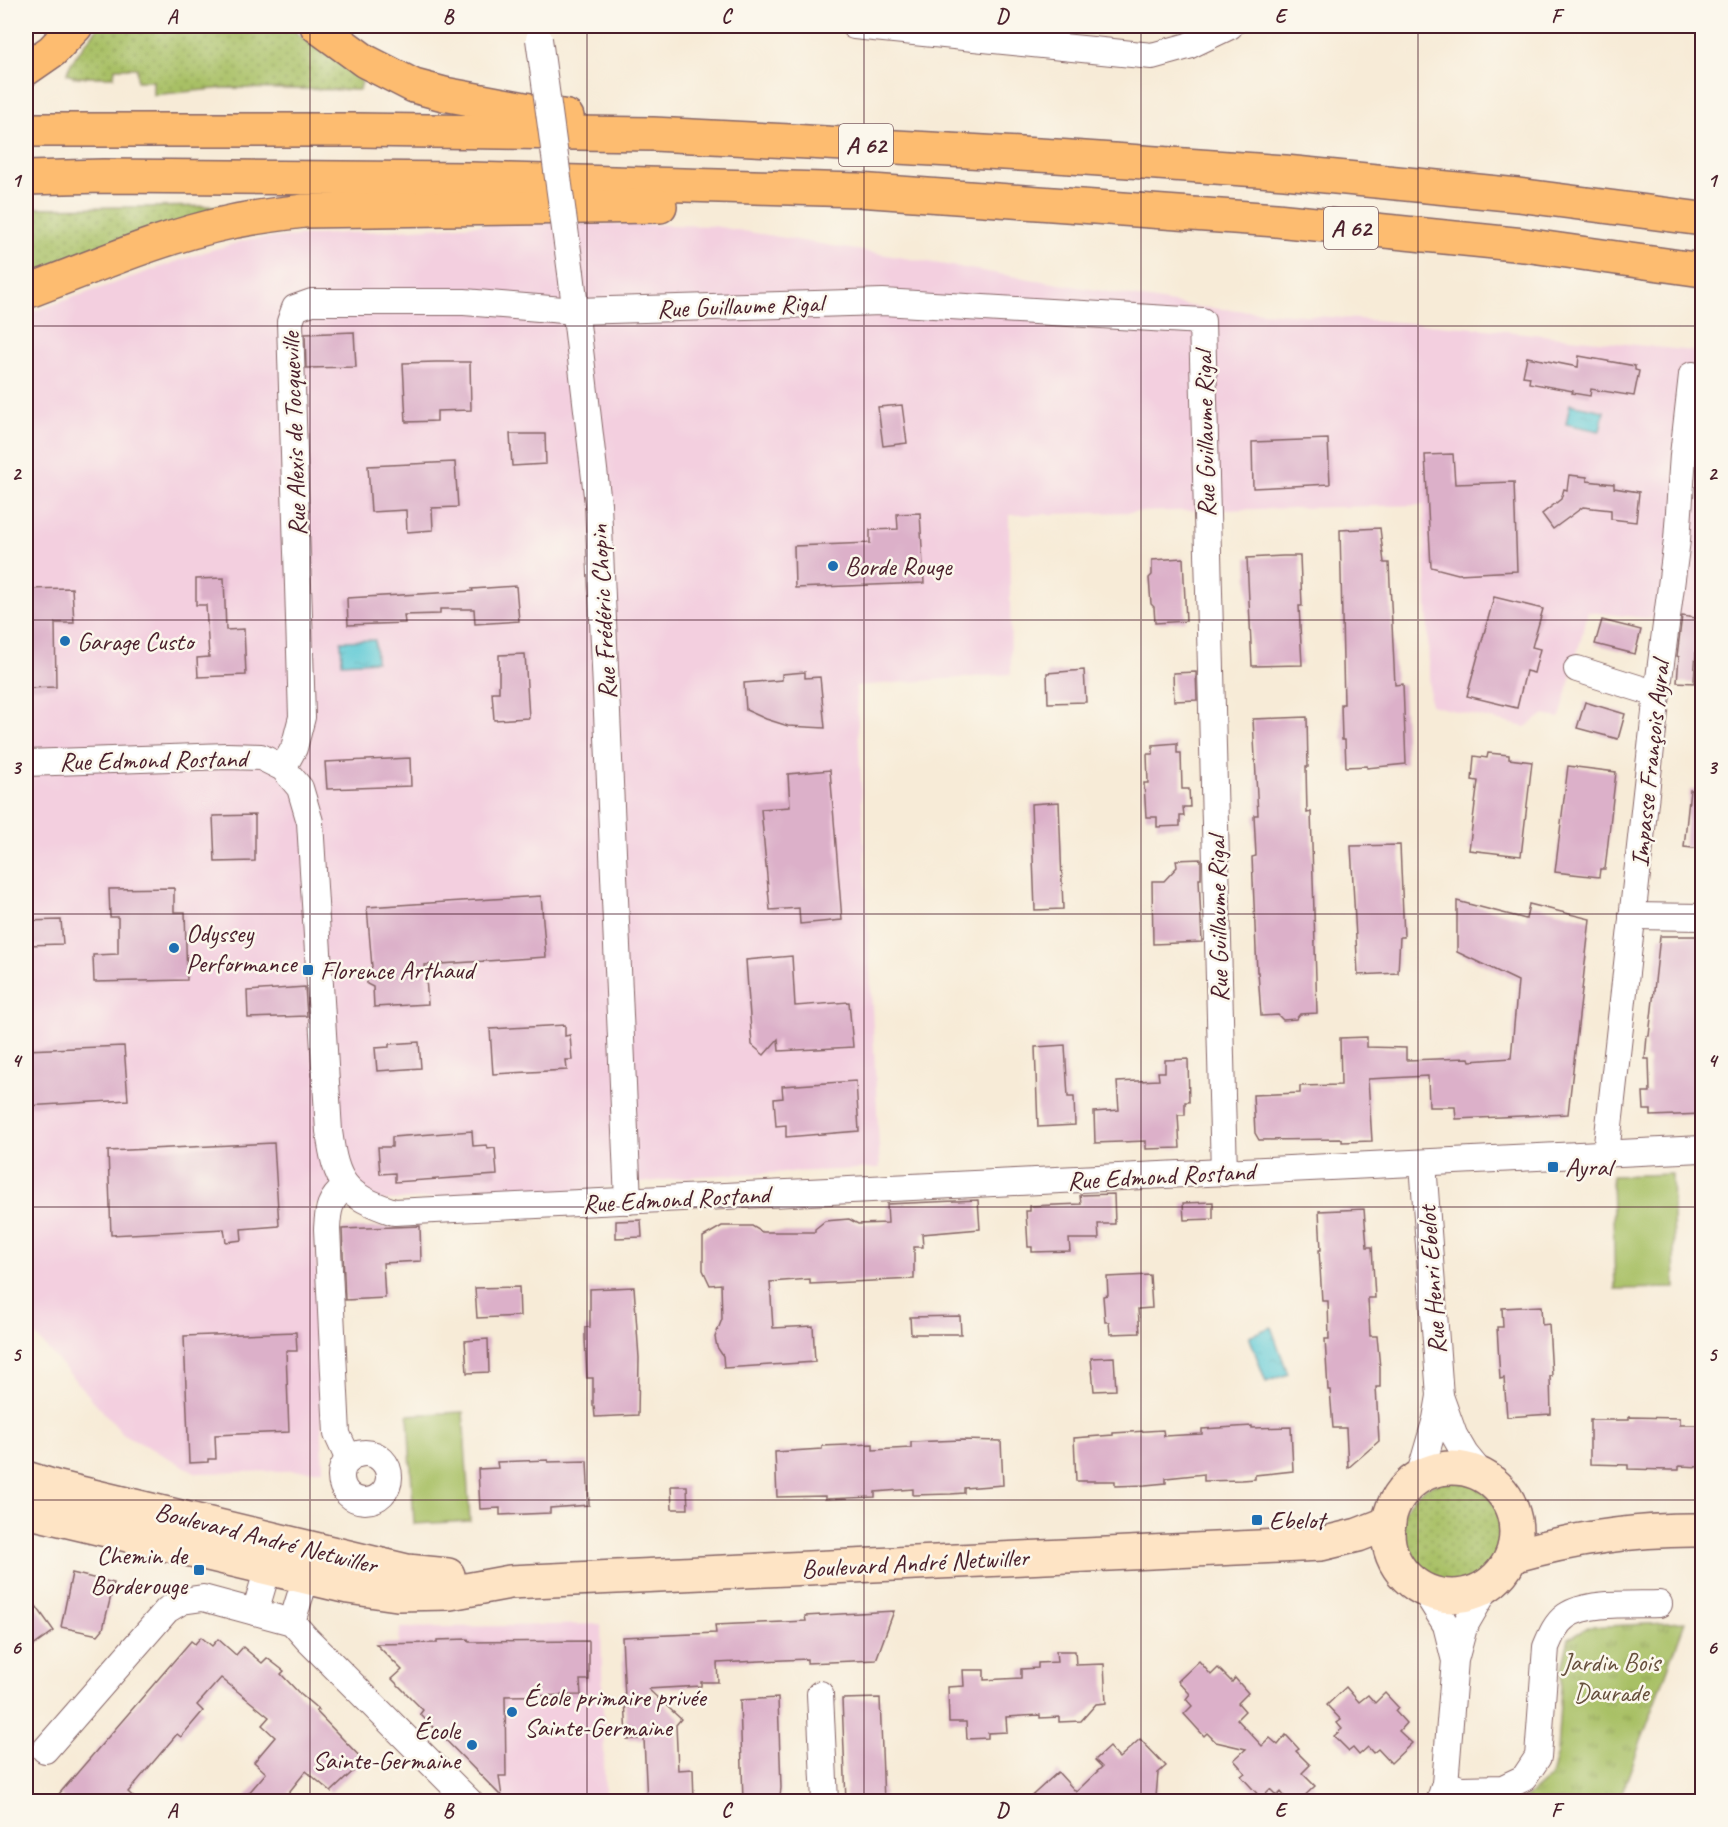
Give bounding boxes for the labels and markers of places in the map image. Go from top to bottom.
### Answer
place label: Borde Rouge [845,550,953,583]
marker: Borde Rouge [826,559,840,573]
place label: Garage Custo [77,625,196,658]
marker: Garage Custo [58,634,72,648]
place label: Odyssey Performance [186,917,299,980]
marker: Odyssey Performance [167,941,181,955]
place label: Florence Arthaud [320,954,477,987]
marker: Florence Arthaud [301,963,315,977]
place label: Ayral [1565,1151,1616,1184]
marker: Ayral [1546,1160,1560,1174]
place label: Ebelot [1269,1504,1328,1537]
marker: Ebelot [1250,1513,1264,1527]
place label: Chemin de Borderouge [90,1539,189,1602]
marker: Chemin de Borderouge [192,1563,206,1577]
place label: École primaire privée Sainte-Germaine [524,1681,708,1744]
marker: École primaire privée Sainte-Germaine [505,1705,519,1719]
place label: École Sainte-Germaine [312,1714,463,1777]
marker: École Sainte-Germaine [465,1738,479,1752]

